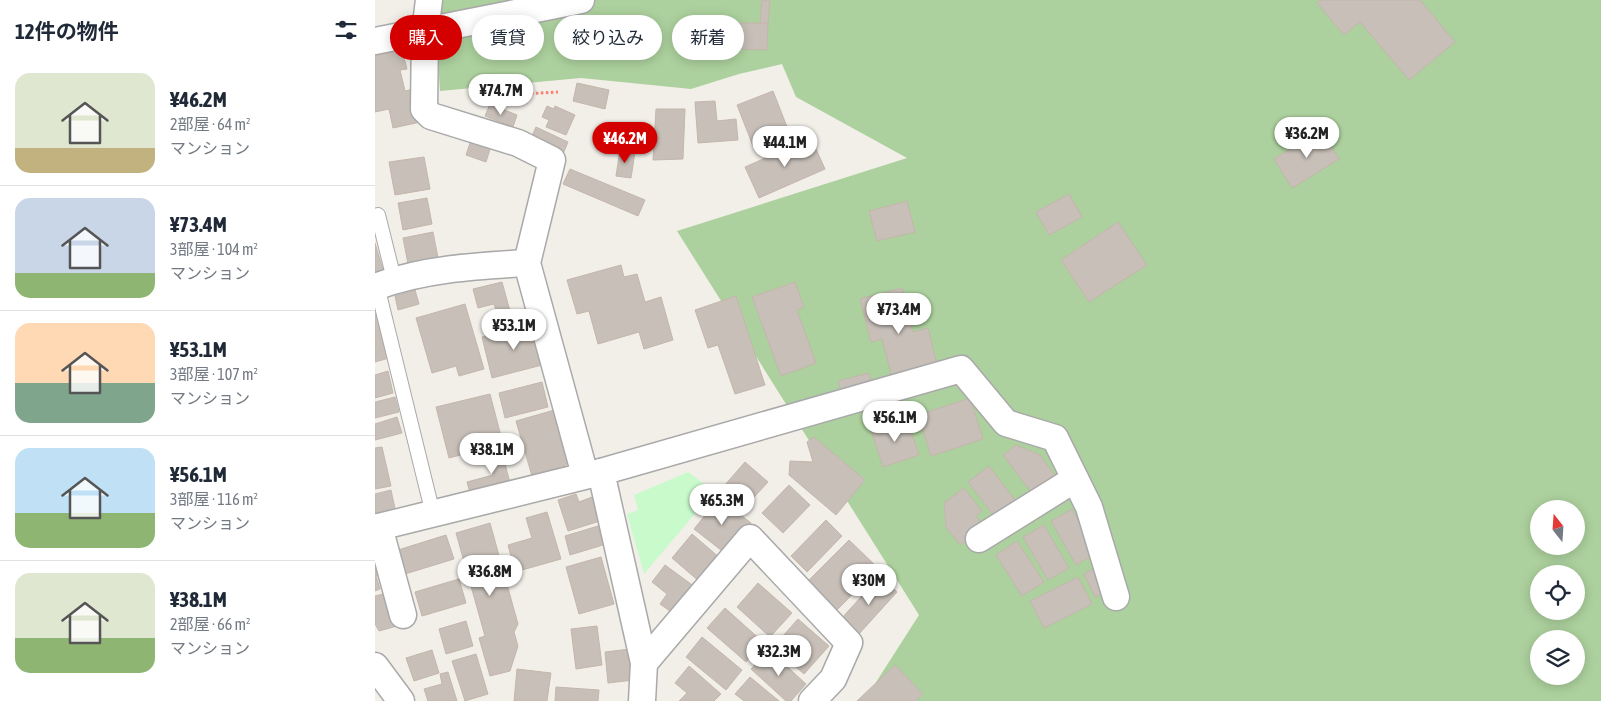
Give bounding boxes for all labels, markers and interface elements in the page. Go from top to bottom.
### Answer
chip: 購入 [390,15,462,60]
chip: 賃貸 [472,15,544,60]
chip: 絞り込み [554,15,662,60]
chip: 新着 [672,15,744,60]
icon: filters [332,16,360,44]
text: 12件の物件 [15,19,119,43]
pin: ¥74.7M [460,74,542,116]
text: ¥74.7M [479,81,523,99]
text: ¥46.2M [170,87,227,111]
icon: home [55,93,115,153]
text: 2部屋 · 64 m² [170,115,251,133]
pin: ¥36.2M [1266,116,1348,159]
pin: ¥46.2M [584,121,666,164]
text: ¥36.2M [1285,124,1329,142]
pin: ¥44.1M [744,126,826,168]
text: ¥46.2M [603,129,647,147]
text: ¥44.1M [763,133,807,151]
text: マンション [170,139,250,157]
text: ¥73.4M [170,212,227,236]
icon: home [55,218,115,278]
text: 3部屋 · 104 m² [170,240,258,258]
text: マンション [170,264,250,282]
pin: ¥73.4M [858,292,940,335]
text: ¥73.4M [877,300,921,318]
pin: ¥53.1M [473,308,555,351]
text: ¥53.1M [492,316,536,334]
text: ¥53.1M [170,337,227,361]
icon: home [55,343,115,403]
text: 3部屋 · 107 m² [170,365,258,383]
text: マンション [170,389,250,407]
pin: ¥56.1M [854,400,936,443]
text: ¥56.1M [873,408,917,426]
pin: ¥38.1M [451,432,533,475]
text: ¥38.1M [470,440,514,458]
text: ¥56.1M [170,462,227,486]
icon: home [55,468,115,528]
pin: ¥65.3M [681,484,763,526]
text: 3部屋 · 116 m² [170,490,258,508]
text: ¥65.3M [700,491,744,509]
north arrow [1530,500,1585,555]
map controls [1530,500,1585,685]
text: マンション [170,514,250,532]
pin: ¥36.8M [449,554,531,597]
text: ¥36.8M [468,562,512,580]
pin: ¥30M [839,564,899,606]
button: locate [1530,565,1585,620]
text: ¥30M [853,571,885,589]
text: ¥38.1M [170,587,227,611]
icon: home [55,593,115,653]
text: 2部屋 · 66 m² [170,615,251,633]
button: layers [1530,630,1585,685]
pin: ¥32.3M [738,634,820,677]
text: マンション [170,639,250,657]
text: ¥32.3M [757,642,801,660]

